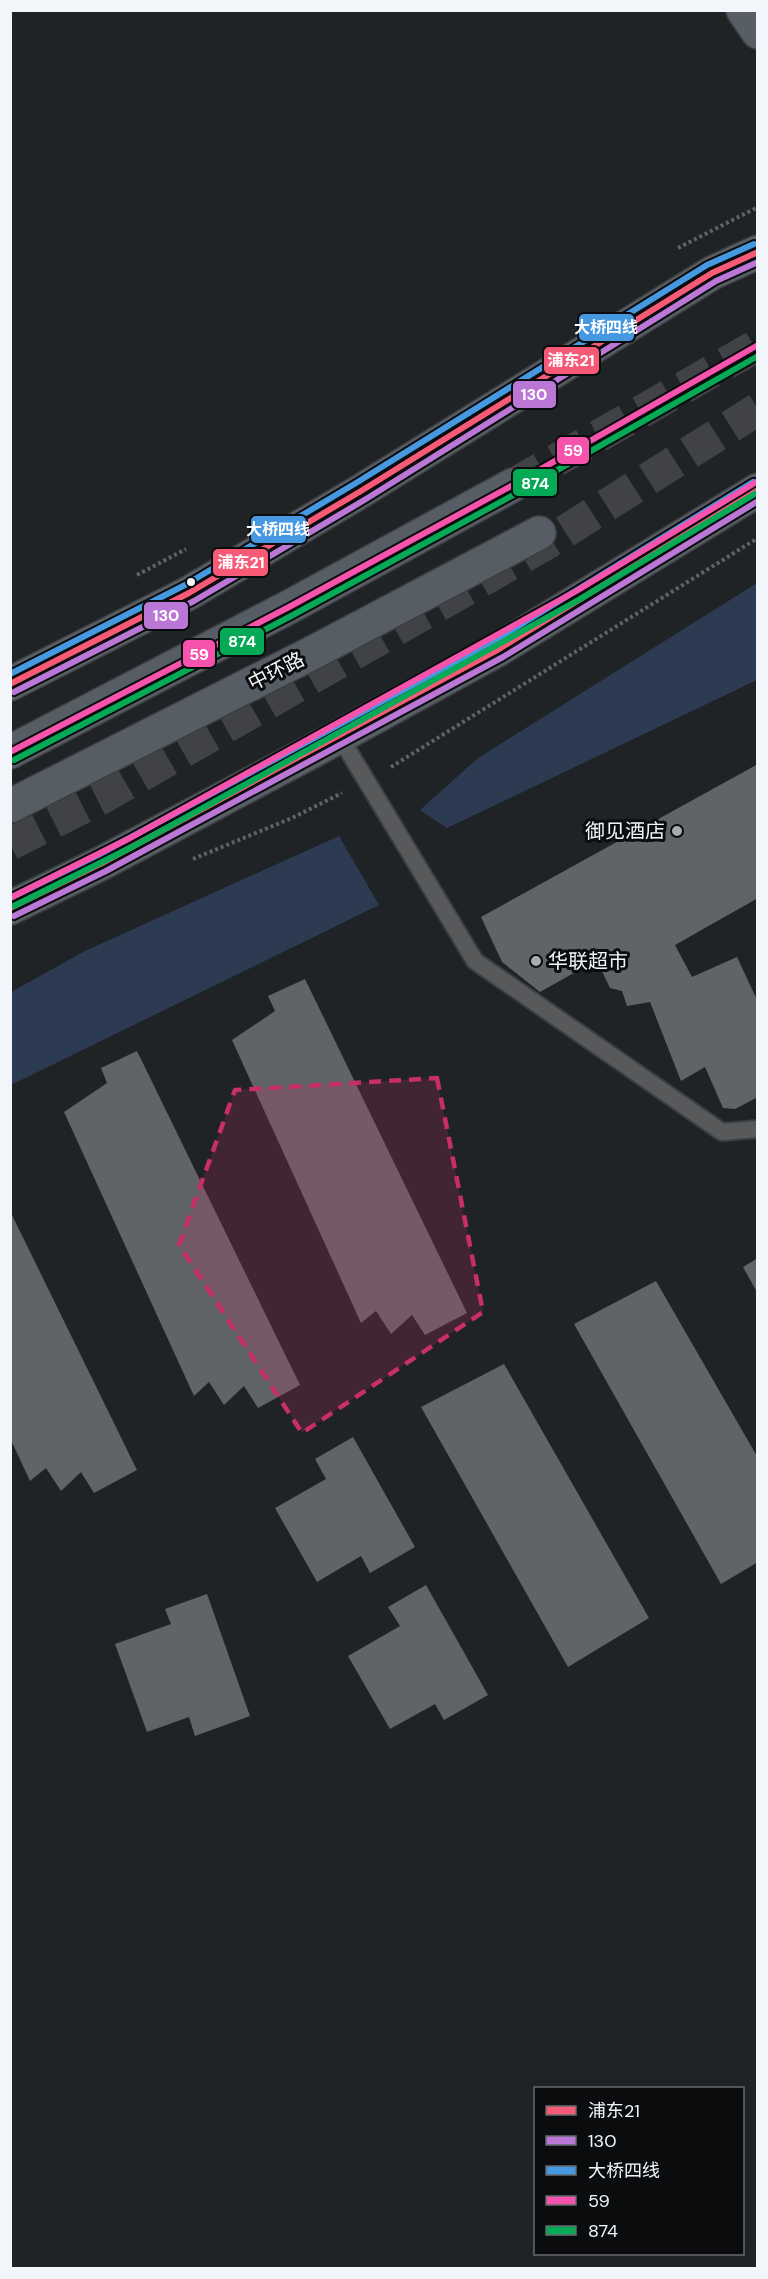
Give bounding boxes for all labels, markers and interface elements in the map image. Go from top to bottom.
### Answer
line badge: 大桥四线 [578,313,635,342]
text: 大桥四线 [574,317,638,338]
line badge: 浦东21 [543,346,600,375]
text: 浦东21 [547,350,595,371]
line badge: 130 [512,380,557,409]
text: 130 [521,384,547,405]
line badge: 59 [556,436,590,465]
text: 59 [563,440,583,461]
line badge: 874 [512,468,558,497]
text: 874 [521,473,549,494]
line badge: 大桥四线 [250,515,307,544]
text: 大桥四线 [246,519,310,540]
line badge: 浦东21 [212,548,269,577]
text: 浦东21 [217,552,265,573]
unlabelled marker [185,576,197,588]
line badge: 130 [143,601,189,630]
text: 130 [153,605,179,626]
line badge: 874 [219,627,265,656]
text: 874 [228,631,256,652]
line badge: 59 [182,639,216,668]
text: 59 [189,644,209,665]
street label: 中环路 [243,646,309,696]
place label: 御见酒店 [585,818,665,844]
marker: 御见酒店 [670,824,684,838]
place label: 华联超市 [548,948,628,974]
marker: 华联超市 [529,954,543,968]
legend [534,2087,744,2255]
text: 浦东21 [588,2099,640,2123]
text: 130 [588,2129,617,2153]
text: 大桥四线 [588,2159,660,2183]
text: 59 [588,2189,610,2213]
text: 874 [588,2219,618,2243]

